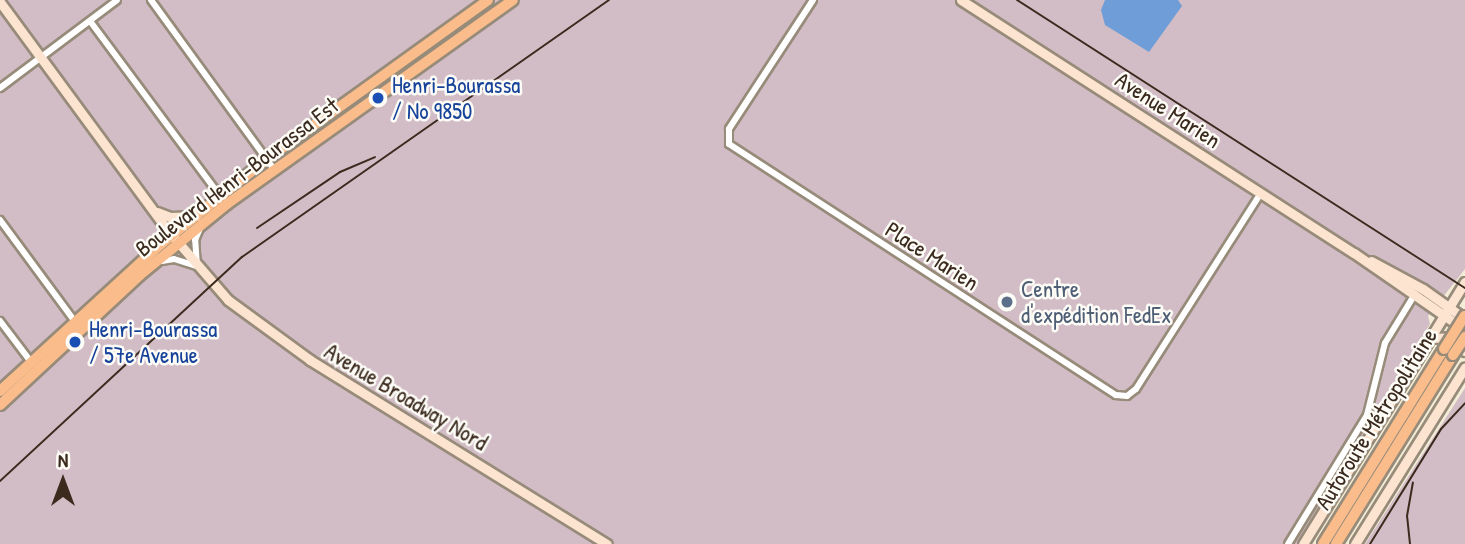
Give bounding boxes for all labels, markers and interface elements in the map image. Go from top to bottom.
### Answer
street label: Avenue Marien [1110,66,1226,154]
place label: Henri-Bourassa / No 9850 [392,71,520,125]
marker: Henri-Bourassa / No 9850 [370,90,386,106]
street label: Boulevard Henri-Bourassa Est [130,92,344,262]
street label: Place Marien [880,216,984,296]
place label: Centre d'expédition FedEx [1021,275,1172,329]
marker: Centre d'expédition FedEx [999,294,1015,310]
place label: Henri-Bourassa / 57e Avenue [89,315,217,369]
street label: Autoroute Métropolitaine [1309,323,1443,515]
marker: Henri-Bourassa / 57e Avenue [67,334,83,350]
street label: Avenue Broadway Nord [319,337,493,457]
north arrow [28,446,98,516]
text: N [58,447,68,473]

